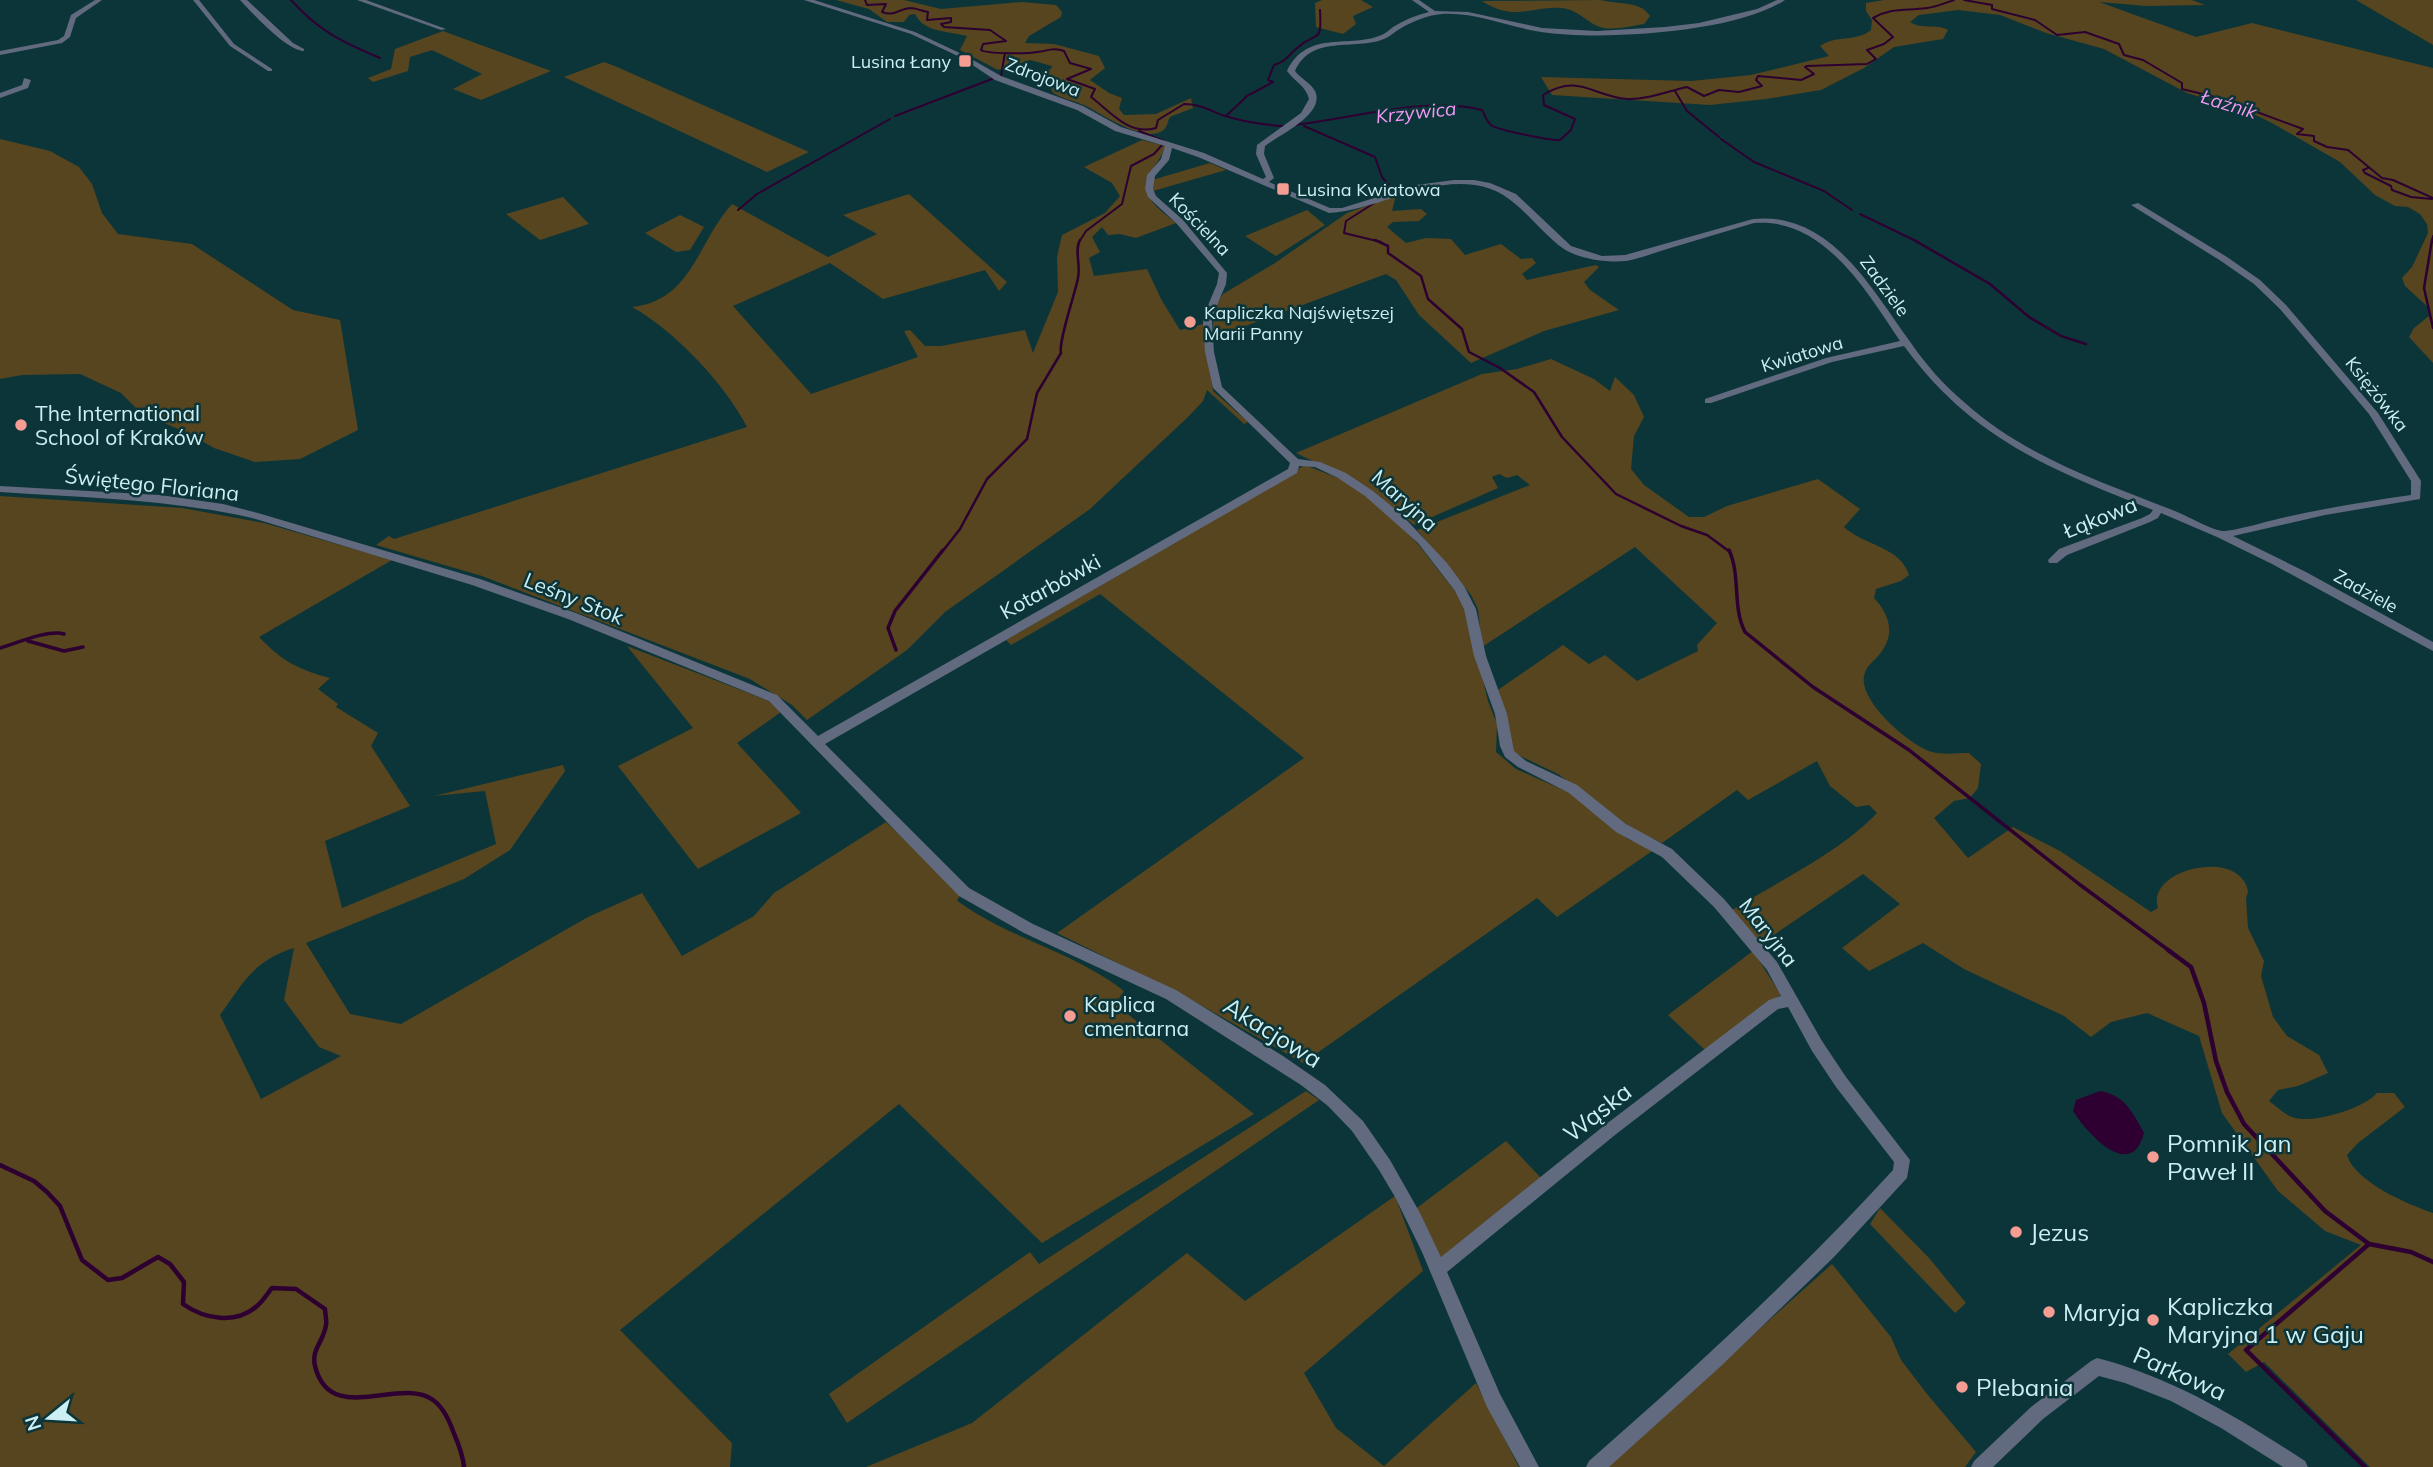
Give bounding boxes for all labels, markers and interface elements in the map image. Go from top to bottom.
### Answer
place label: Lusina Łany [851,50,951,73]
street label: Zdrojowa [1002,52,1084,102]
marker: Lusina Łany [957,53,973,69]
water label: Łaźnik [2197,84,2261,124]
water label: Krzywica [1375,96,1457,128]
place label: Lusina Kwiatowa [1297,178,1441,201]
marker: Lusina Kwiatowa [1275,181,1291,197]
street label: Kościelna [1164,188,1236,260]
street label: Zadziele [1855,251,1915,321]
place label: Kapliczka Najświętszej Marii Panny [1204,301,1394,345]
marker: Kapliczka Najświętszej Marii Panny [1182,314,1198,330]
street label: Kwiatowa [1758,331,1846,377]
street label: Księżówka [2340,352,2414,436]
place label: The International School of Kraków [35,400,204,450]
marker: The International School of Kraków [13,417,29,433]
street label: Świętego Floriana [63,462,241,506]
street label: Maryjna [1367,464,1443,536]
street label: Łąkowa [2058,491,2141,544]
street label: Kotarbówki [995,548,1105,624]
street label: Zadziele [2330,564,2402,618]
street label: Leśny Stok [520,566,628,630]
street label: Maryjna [1734,893,1804,971]
street label: Akacjowa [1218,990,1328,1074]
place label: Kaplica cmentarna [1084,991,1189,1041]
marker: Kaplica cmentarna [1062,1008,1078,1024]
street label: Wąska [1557,1076,1637,1148]
place label: Pomnik Jan Paweł II [2167,1128,2292,1186]
marker: Pomnik Jan Paweł II [2145,1149,2161,1165]
place label: Jezus [2030,1217,2089,1247]
marker: Jezus [2008,1224,2024,1240]
place label: Kapliczka Maryjna 1 w Gaju [2167,1291,2364,1349]
place label: Maryja [2063,1297,2140,1327]
marker: Maryja [2041,1304,2057,1320]
marker: Kapliczka Maryjna 1 w Gaju [2145,1312,2161,1328]
street label: Parkowa [2129,1339,2231,1407]
place label: Plebania [1976,1372,2073,1402]
marker: Plebania [1954,1379,1970,1395]
north arrow [14,1383,84,1453]
text: N [19,1413,46,1434]

